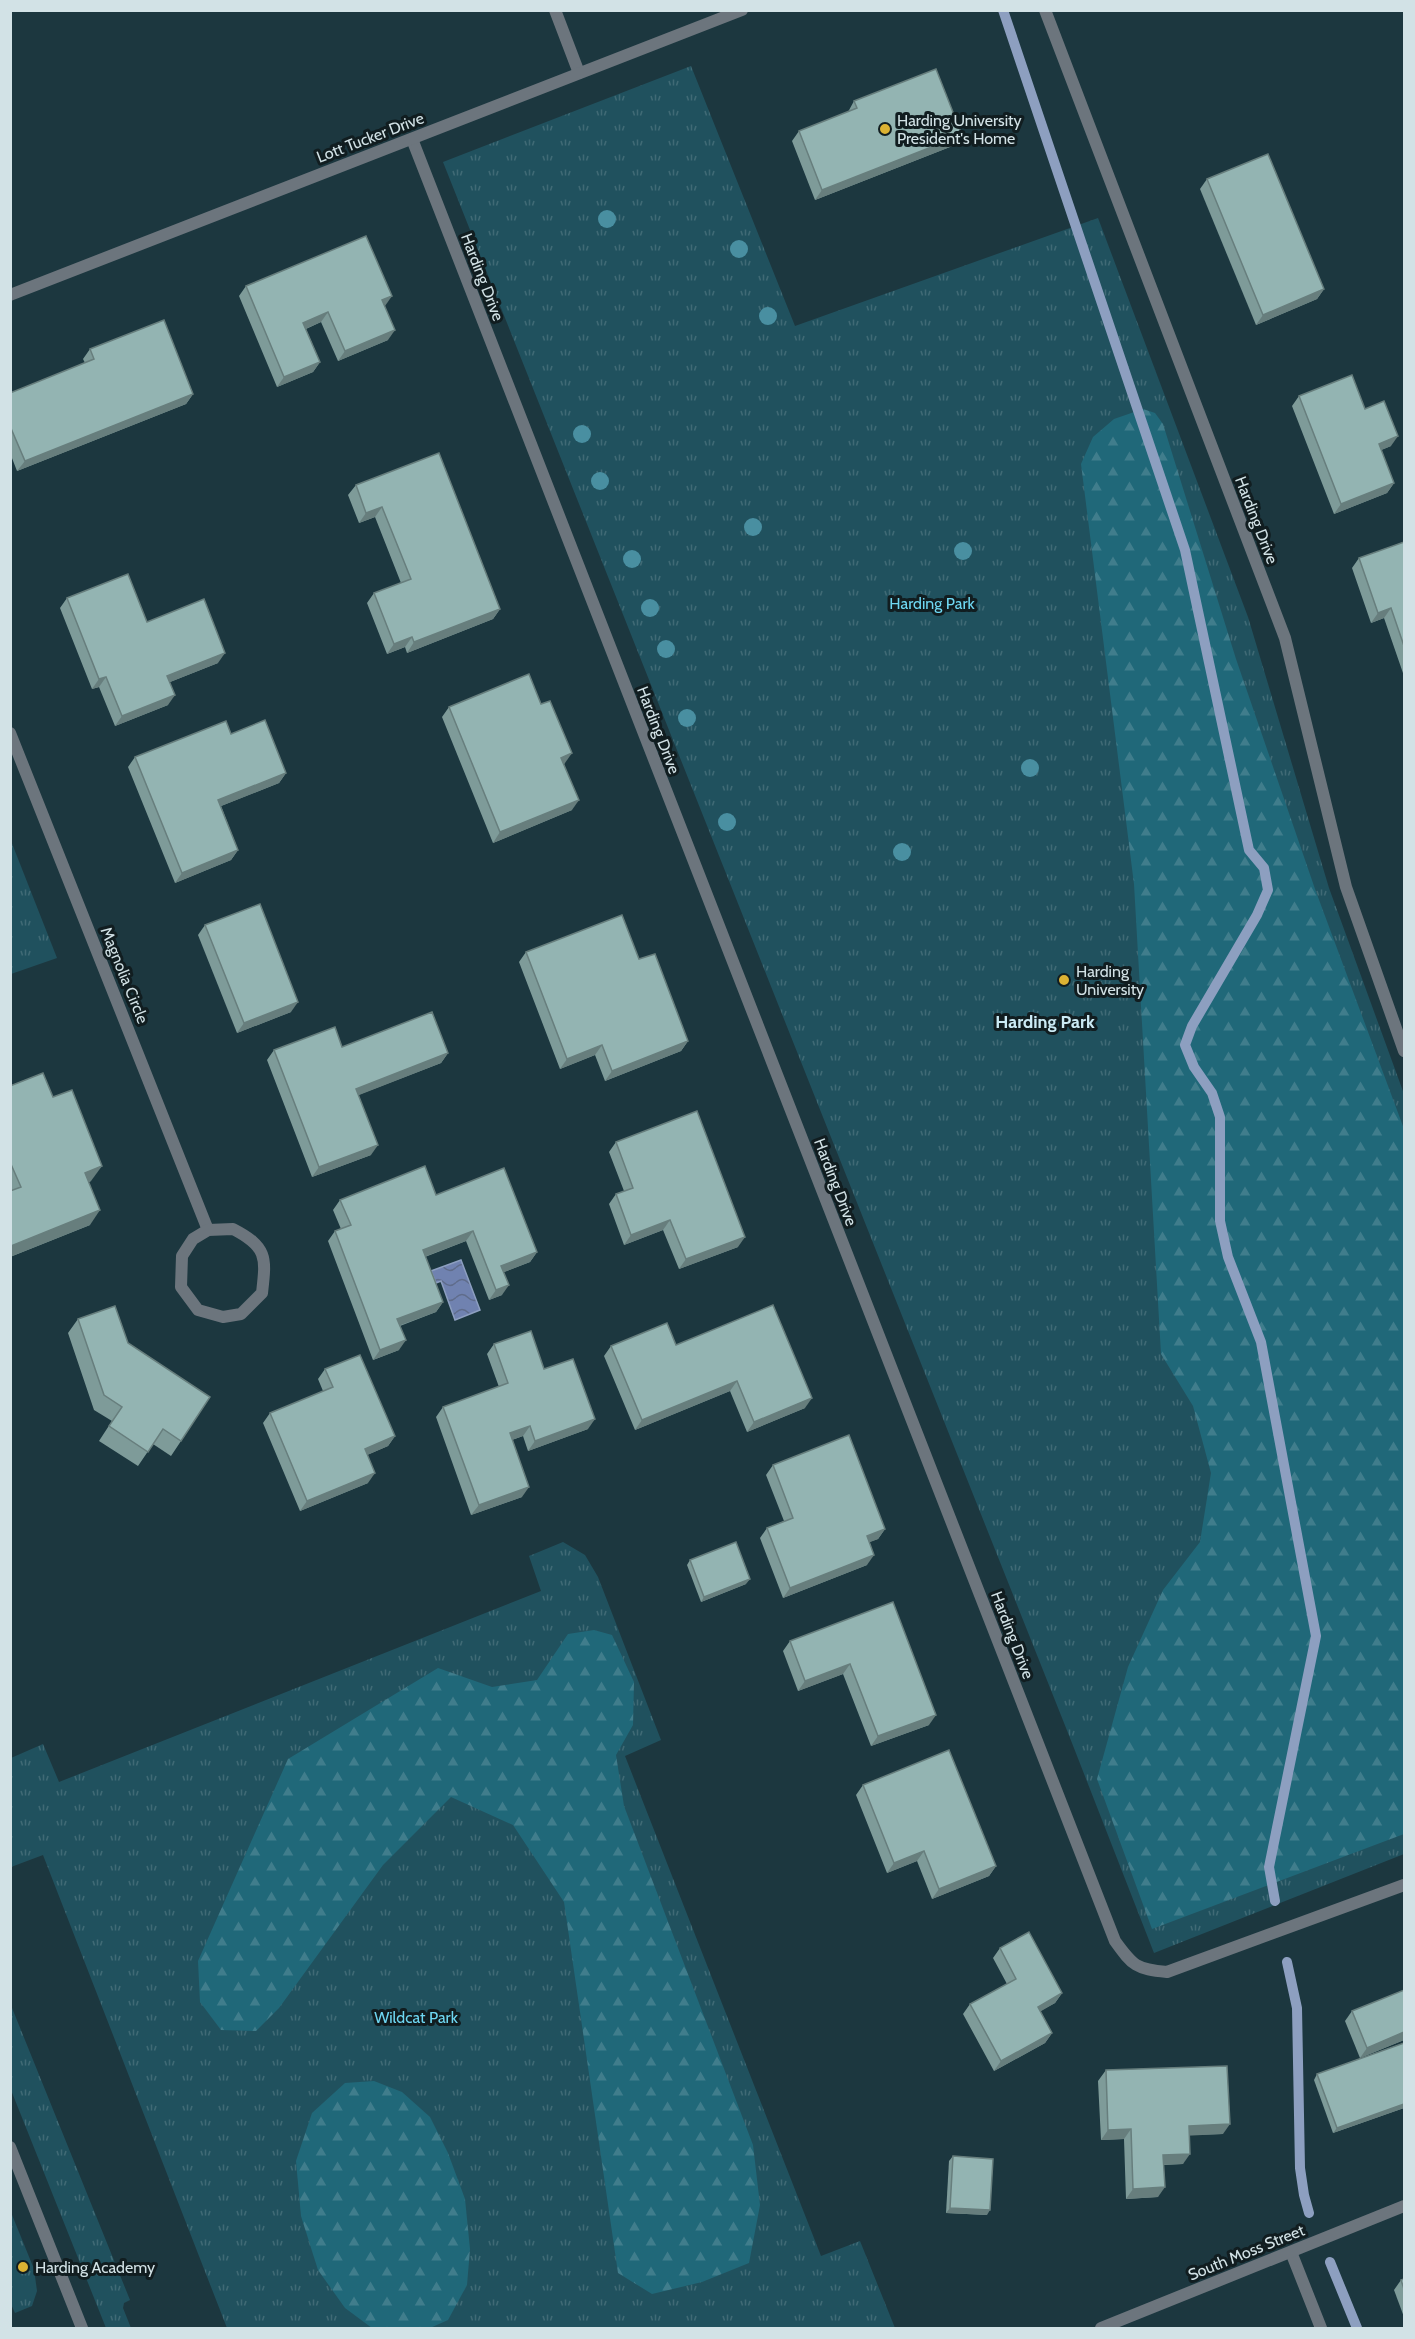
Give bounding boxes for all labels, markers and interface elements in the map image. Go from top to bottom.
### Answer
street label: Lott Tucker Drive [314,108,426,167]
place label: Harding University President's Home [897,111,1022,148]
marker: Harding University President's Home [878,122,892,136]
street label: Harding Drive [457,231,508,324]
street label: Harding Drive [1231,474,1282,567]
park label: Harding Park [889,594,975,613]
street label: Harding Drive [633,684,684,777]
street label: Magnolia Circle [97,924,153,1026]
place label: Harding University [1076,962,1144,999]
marker: Harding University [1057,973,1071,987]
district label: Harding Park [995,1011,1095,1033]
street label: Harding Drive [810,1136,861,1229]
street label: Harding Drive [987,1589,1038,1682]
park label: Wildcat Park [374,2008,459,2027]
street label: South Moss Street [1185,2220,1308,2284]
place label: Harding Academy [35,2258,155,2277]
marker: Harding Academy [16,2260,30,2274]

